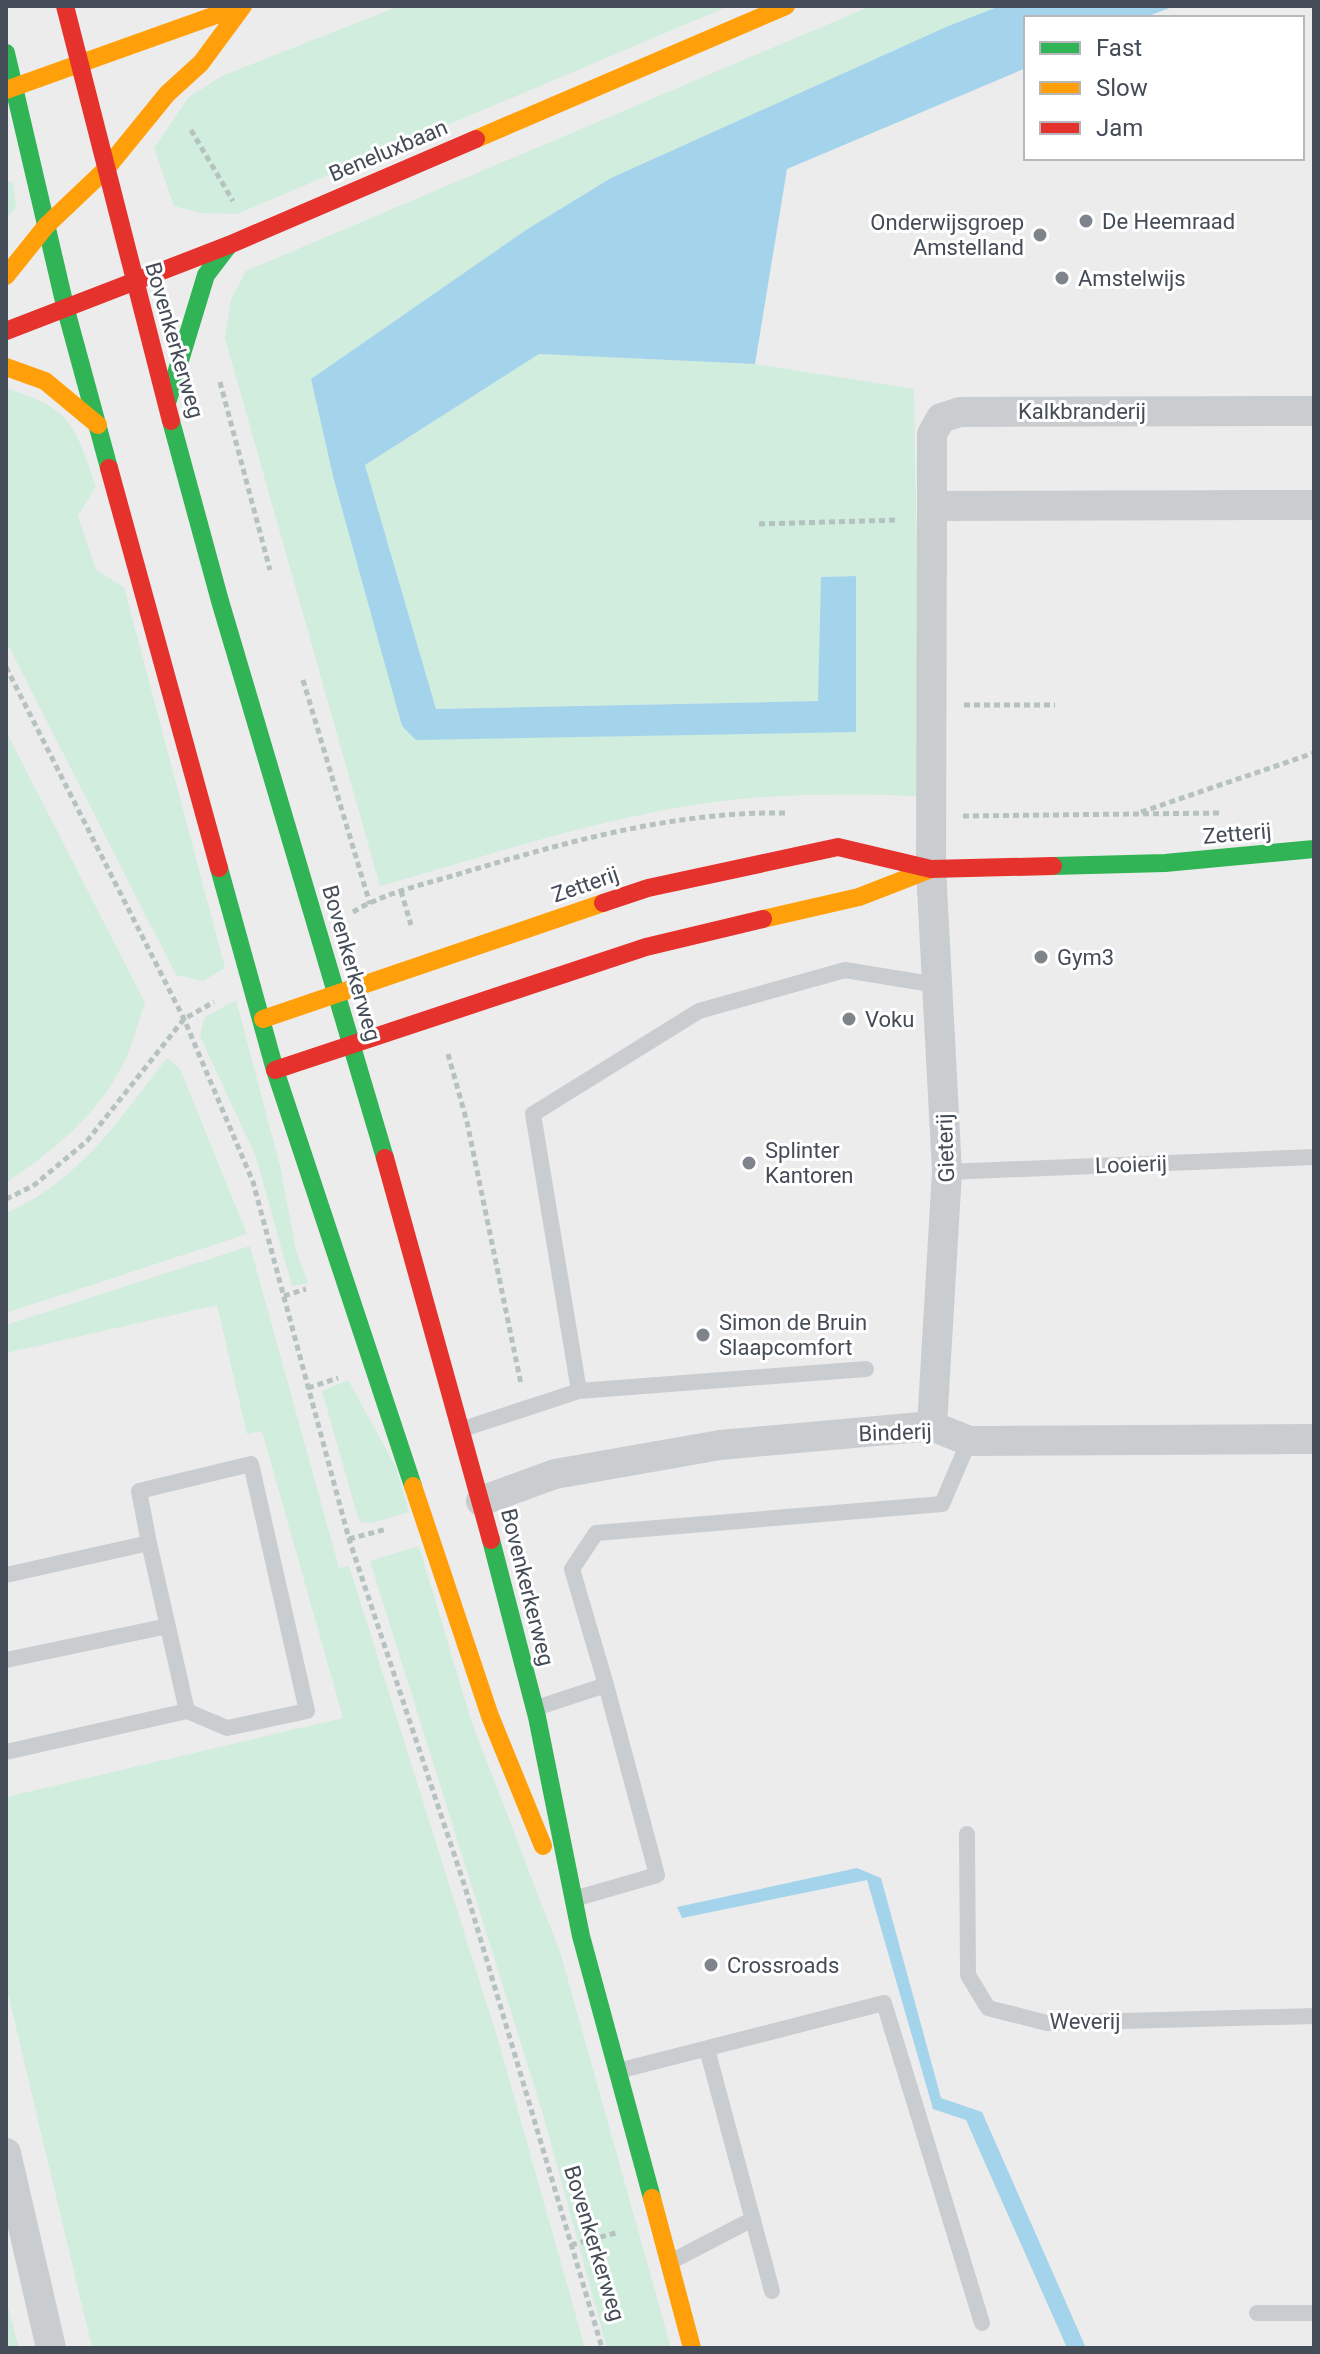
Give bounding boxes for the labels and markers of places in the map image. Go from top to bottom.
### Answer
place label: De Heemraad [1102,209,1235,234]
place label: Onderwijsgroep Amstelland [870,210,1024,260]
marker: De Heemraad [1077,212,1095,230]
marker: Onderwijsgroep Amstelland [1031,226,1049,244]
place label: Amstelwijs [1078,266,1186,291]
marker: Amstelwijs [1053,269,1071,287]
place label: Gym3 [1057,945,1114,970]
marker: Gym3 [1032,948,1050,966]
place label: Voku [865,1007,914,1032]
marker: Voku [840,1010,858,1028]
place label: Splinter Kantoren [765,1138,854,1188]
marker: Splinter Kantoren [740,1154,758,1172]
place label: Simon de Bruin Slaapcomfort [719,1310,867,1360]
marker: Simon de Bruin Slaapcomfort [694,1326,712,1344]
place label: Crossroads [727,1953,839,1978]
marker: Crossroads [702,1956,720,1974]

